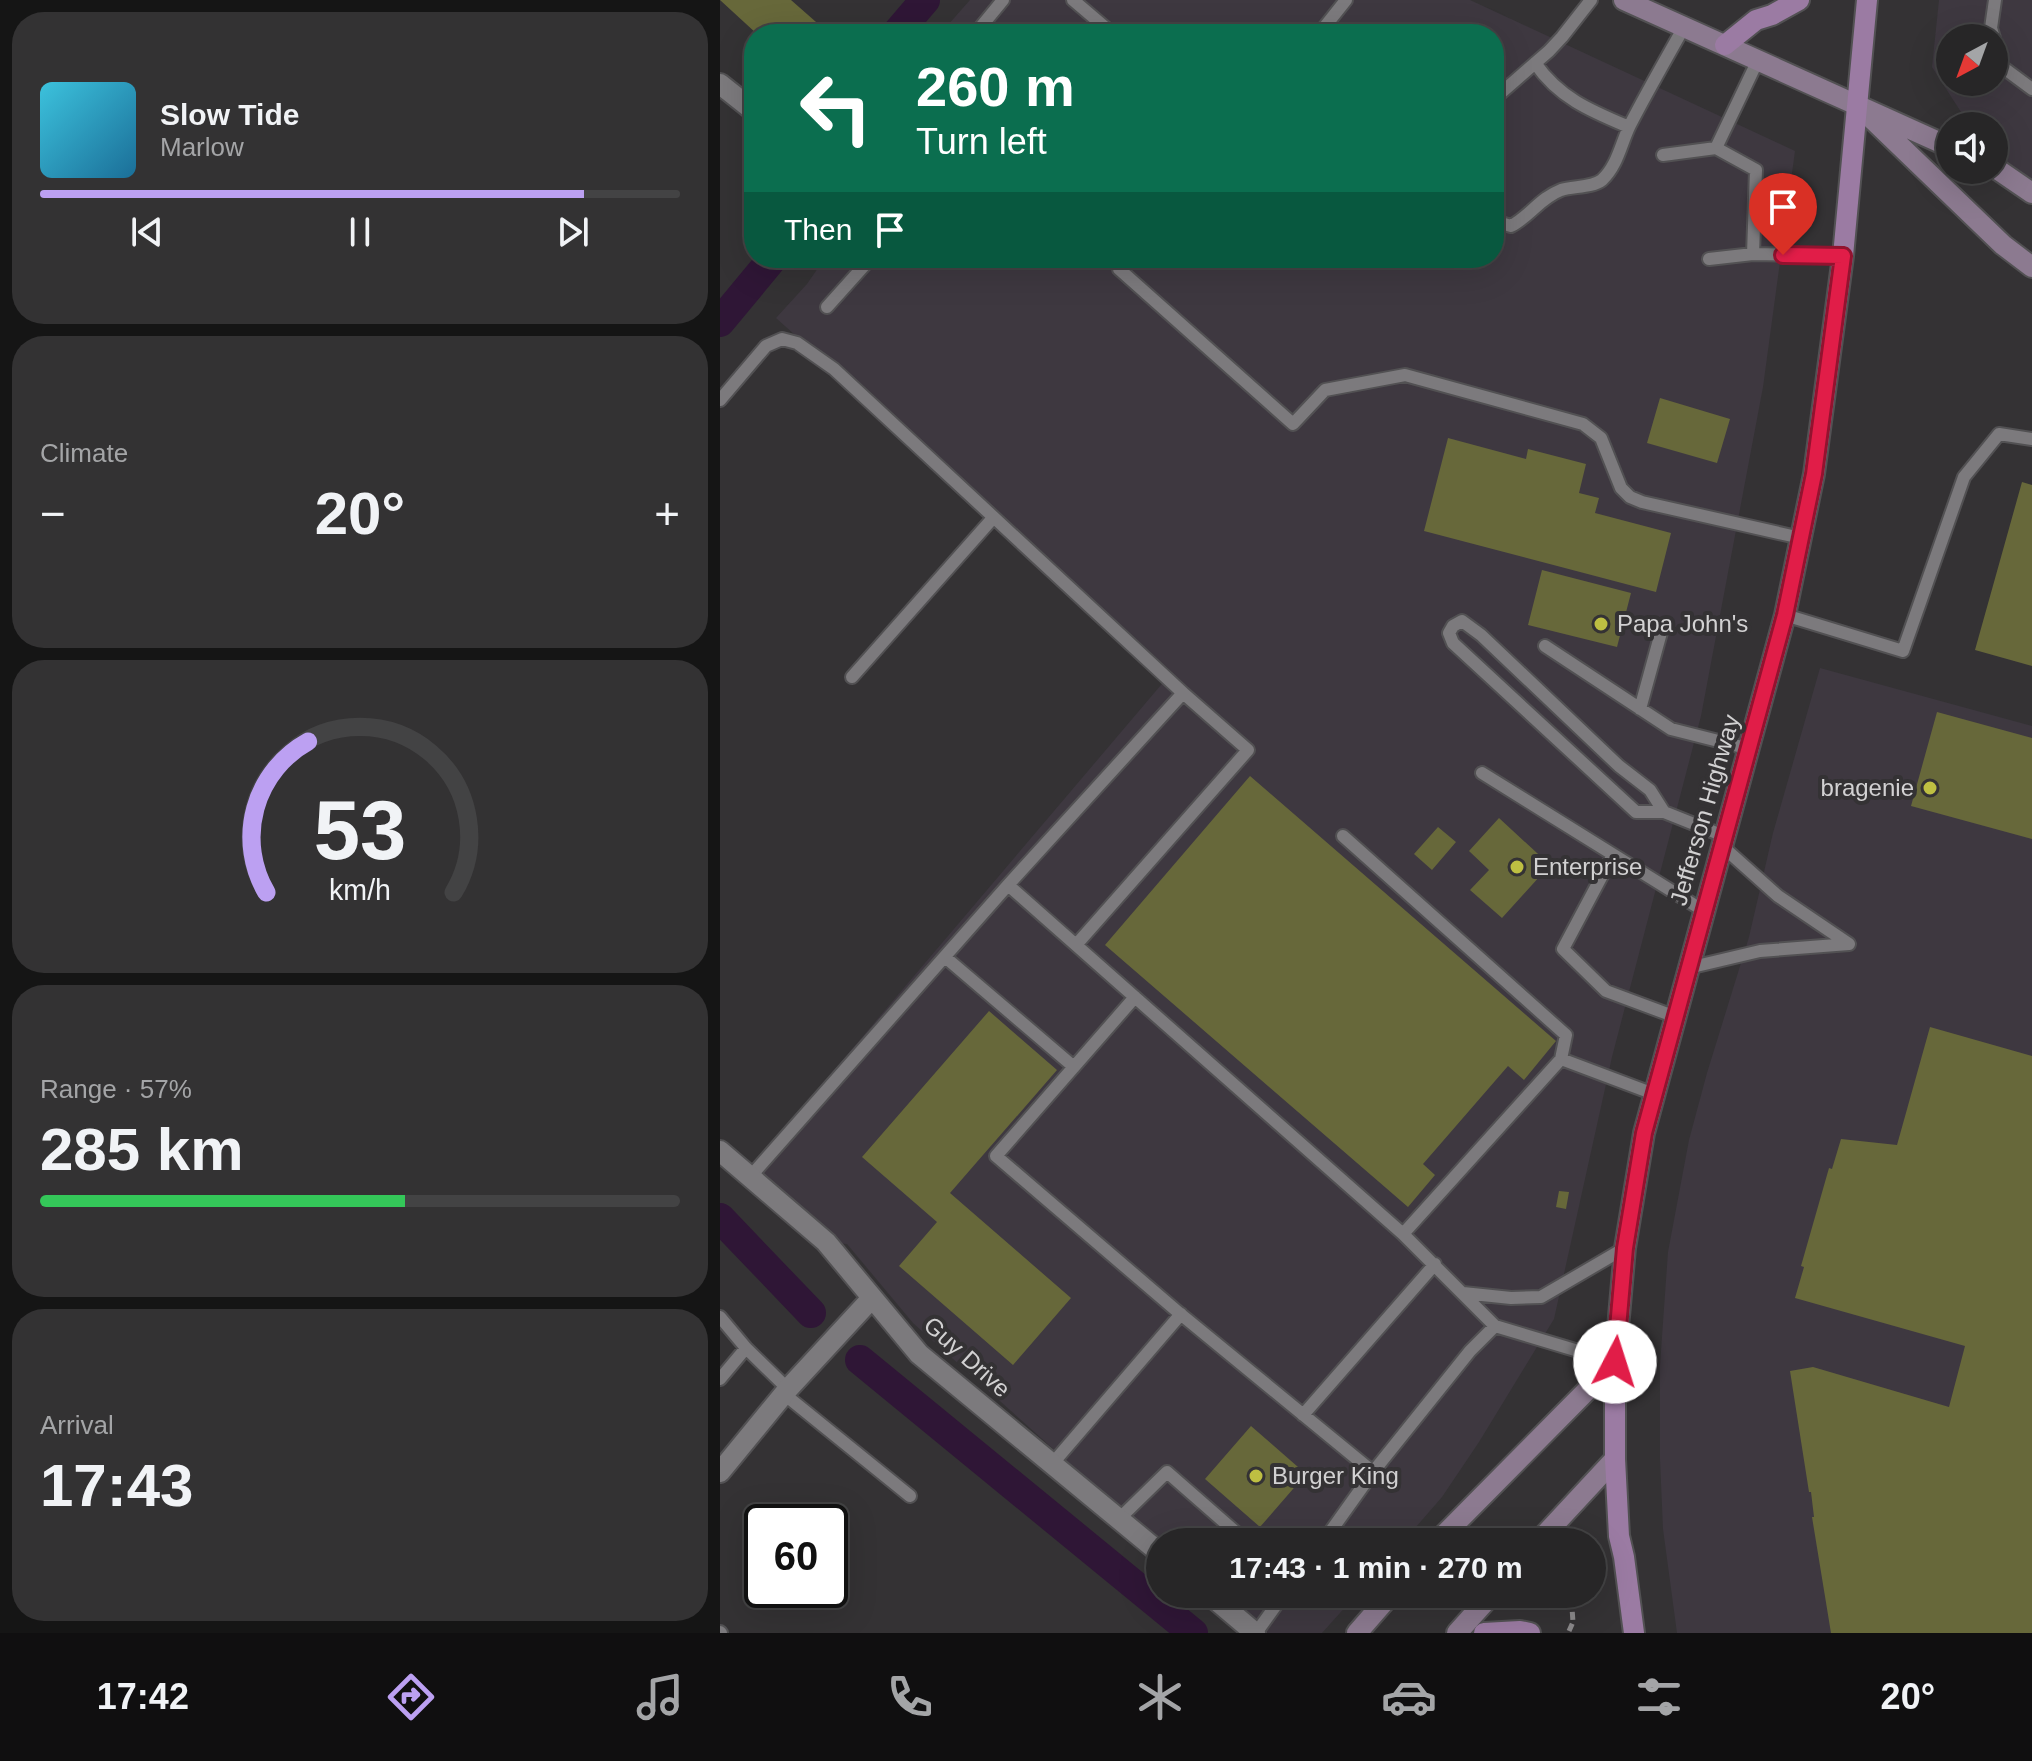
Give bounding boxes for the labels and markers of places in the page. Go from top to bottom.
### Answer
pin [1749,173,1817,255]
place label: Papa John's [1617,610,1748,637]
marker: Papa John's [1592,615,1610,633]
place label: bragenie [1821,774,1914,801]
marker: bragenie [1921,779,1939,797]
place label: Enterprise [1533,853,1642,880]
marker: Enterprise [1508,858,1526,876]
place label: Burger King [1272,1462,1399,1489]
marker: Burger King [1247,1467,1265,1485]

